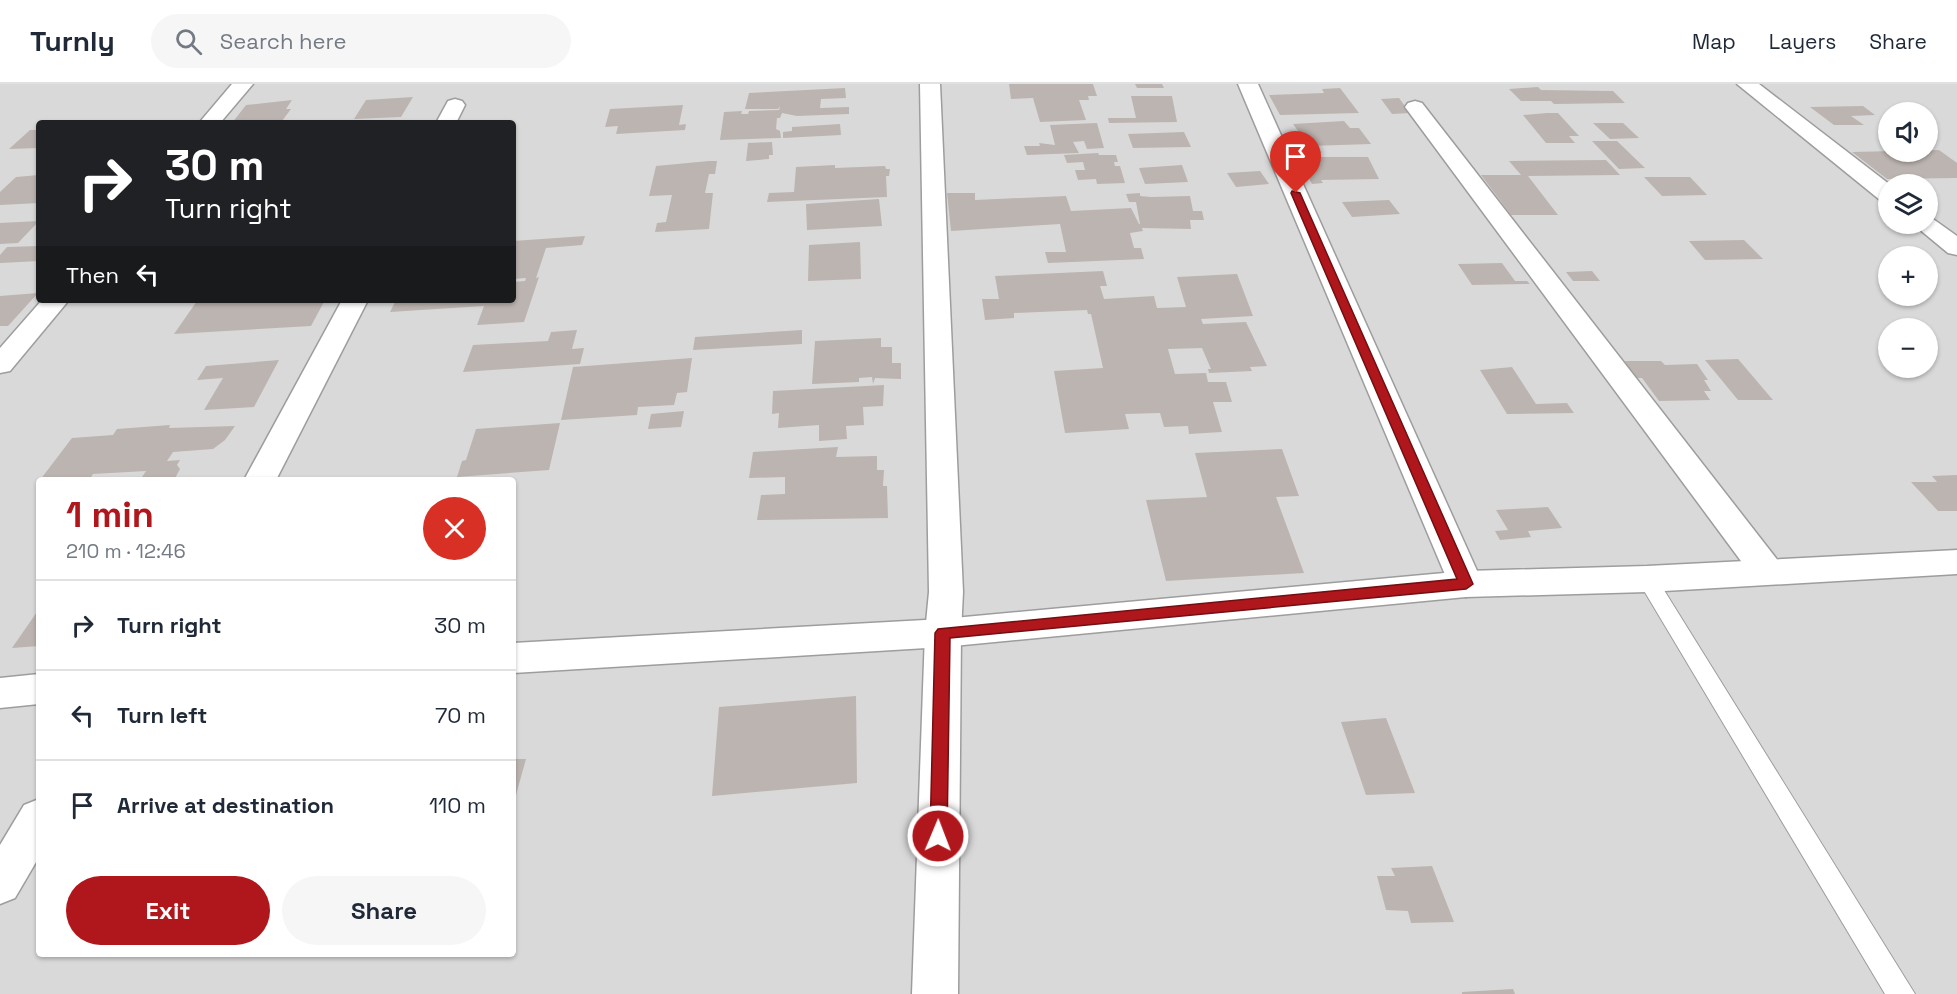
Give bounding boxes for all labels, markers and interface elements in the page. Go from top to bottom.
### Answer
search box [151,14,571,68]
text: Turnly [30,23,115,59]
icon: search [172,25,205,58]
text: Search here [220,27,347,55]
text: Map [1692,28,1736,55]
text: Layers [1769,28,1836,55]
text: Share [1869,28,1927,55]
map controls [1878,102,1938,378]
button: sound [1878,102,1938,162]
pin [1270,131,1321,193]
text: 30 m [165,139,264,192]
icon: arrive [1279,140,1312,173]
icon: right [66,144,144,222]
button: layers [1878,174,1938,234]
text: Turn right [165,191,292,226]
button: + [1878,246,1938,306]
icon: left [131,258,164,291]
text: Then [66,261,119,289]
button: − [1878,318,1938,378]
text: 1 min [66,492,154,538]
button: close [423,497,486,560]
text: 210 m · 12:46 [66,538,186,564]
icon: right [66,609,99,642]
text: Turn right [117,611,222,639]
text: 30 m [434,611,486,639]
icon: left [66,699,99,732]
text: Turn left [117,701,207,729]
text: 70 m [435,701,486,729]
icon: arrive [66,789,99,822]
text: Arrive at destination [117,791,334,819]
text: 110 m [429,791,486,819]
position arrow [906,804,970,868]
button: Exit [66,876,270,945]
button: Share [282,876,486,945]

